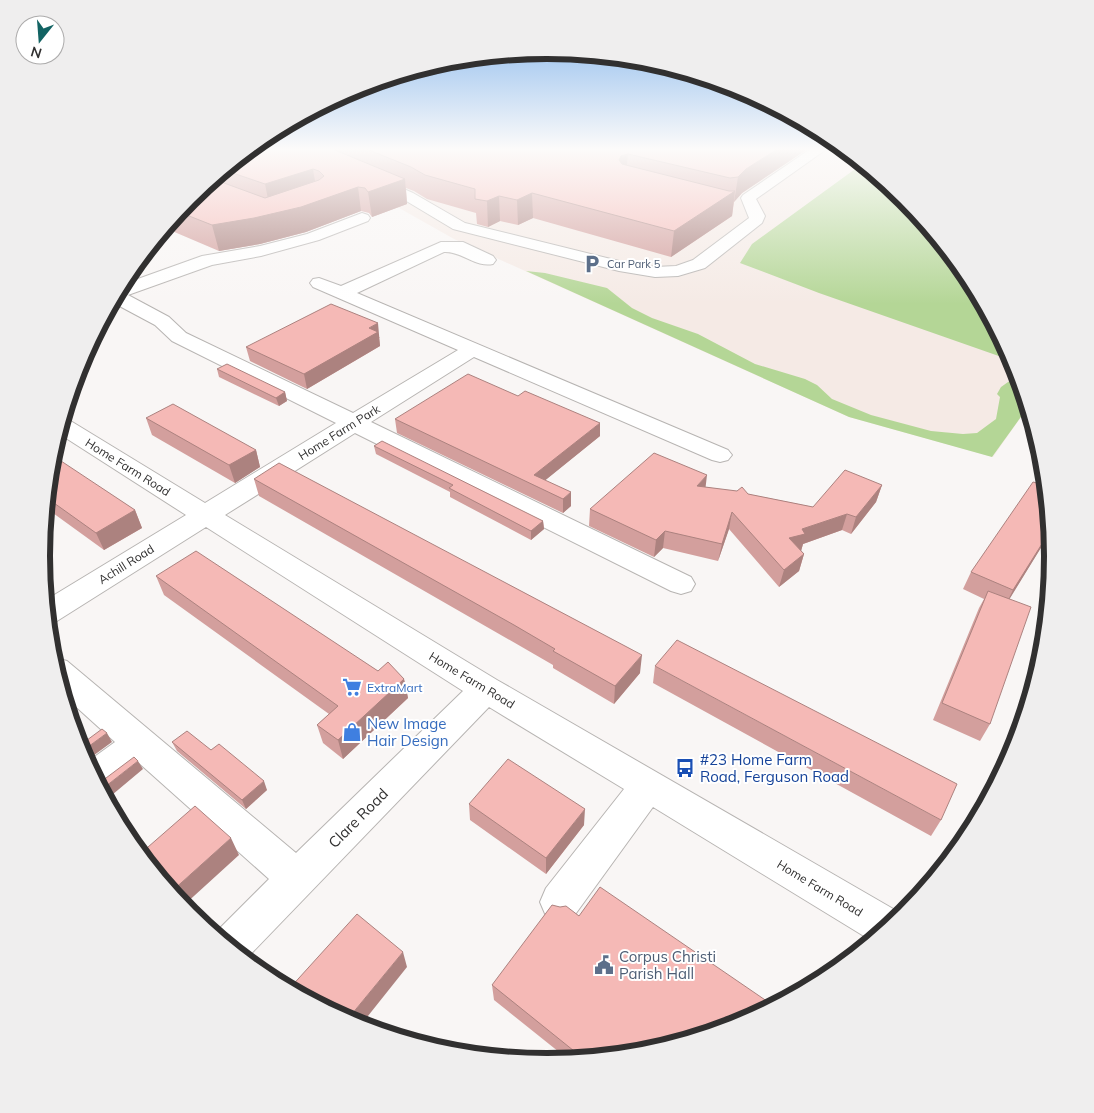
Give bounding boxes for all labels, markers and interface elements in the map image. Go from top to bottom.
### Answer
north arrow [15,15,65,65]
text: N [29,42,44,63]
parking icon: Car Park 5 [581,253,603,275]
place label: Car Park 5 [607,257,661,271]
street label: Home Farm Park [295,401,383,463]
street label: Home Farm Road [83,435,173,499]
street label: Achill Road [95,541,157,587]
street label: Home Farm Road [426,648,518,712]
supermarket icon: ExtraMart [341,676,363,698]
place label: ExtraMart [367,680,423,695]
place label: New Image Hair Design [367,714,449,750]
shop icon: New Image Hair Design [341,721,363,743]
place label: #23 Home Farm Road, Ferguson Road [700,750,849,786]
bus stop icon: #23 Home Farm Road, Ferguson Road [674,757,696,779]
street label: Clare Road [324,784,392,852]
street label: Home Farm Road [774,856,866,920]
place label: Corpus Christi Parish Hall [619,947,716,983]
public building icon: Corpus Christi Parish Hall [593,954,615,976]

